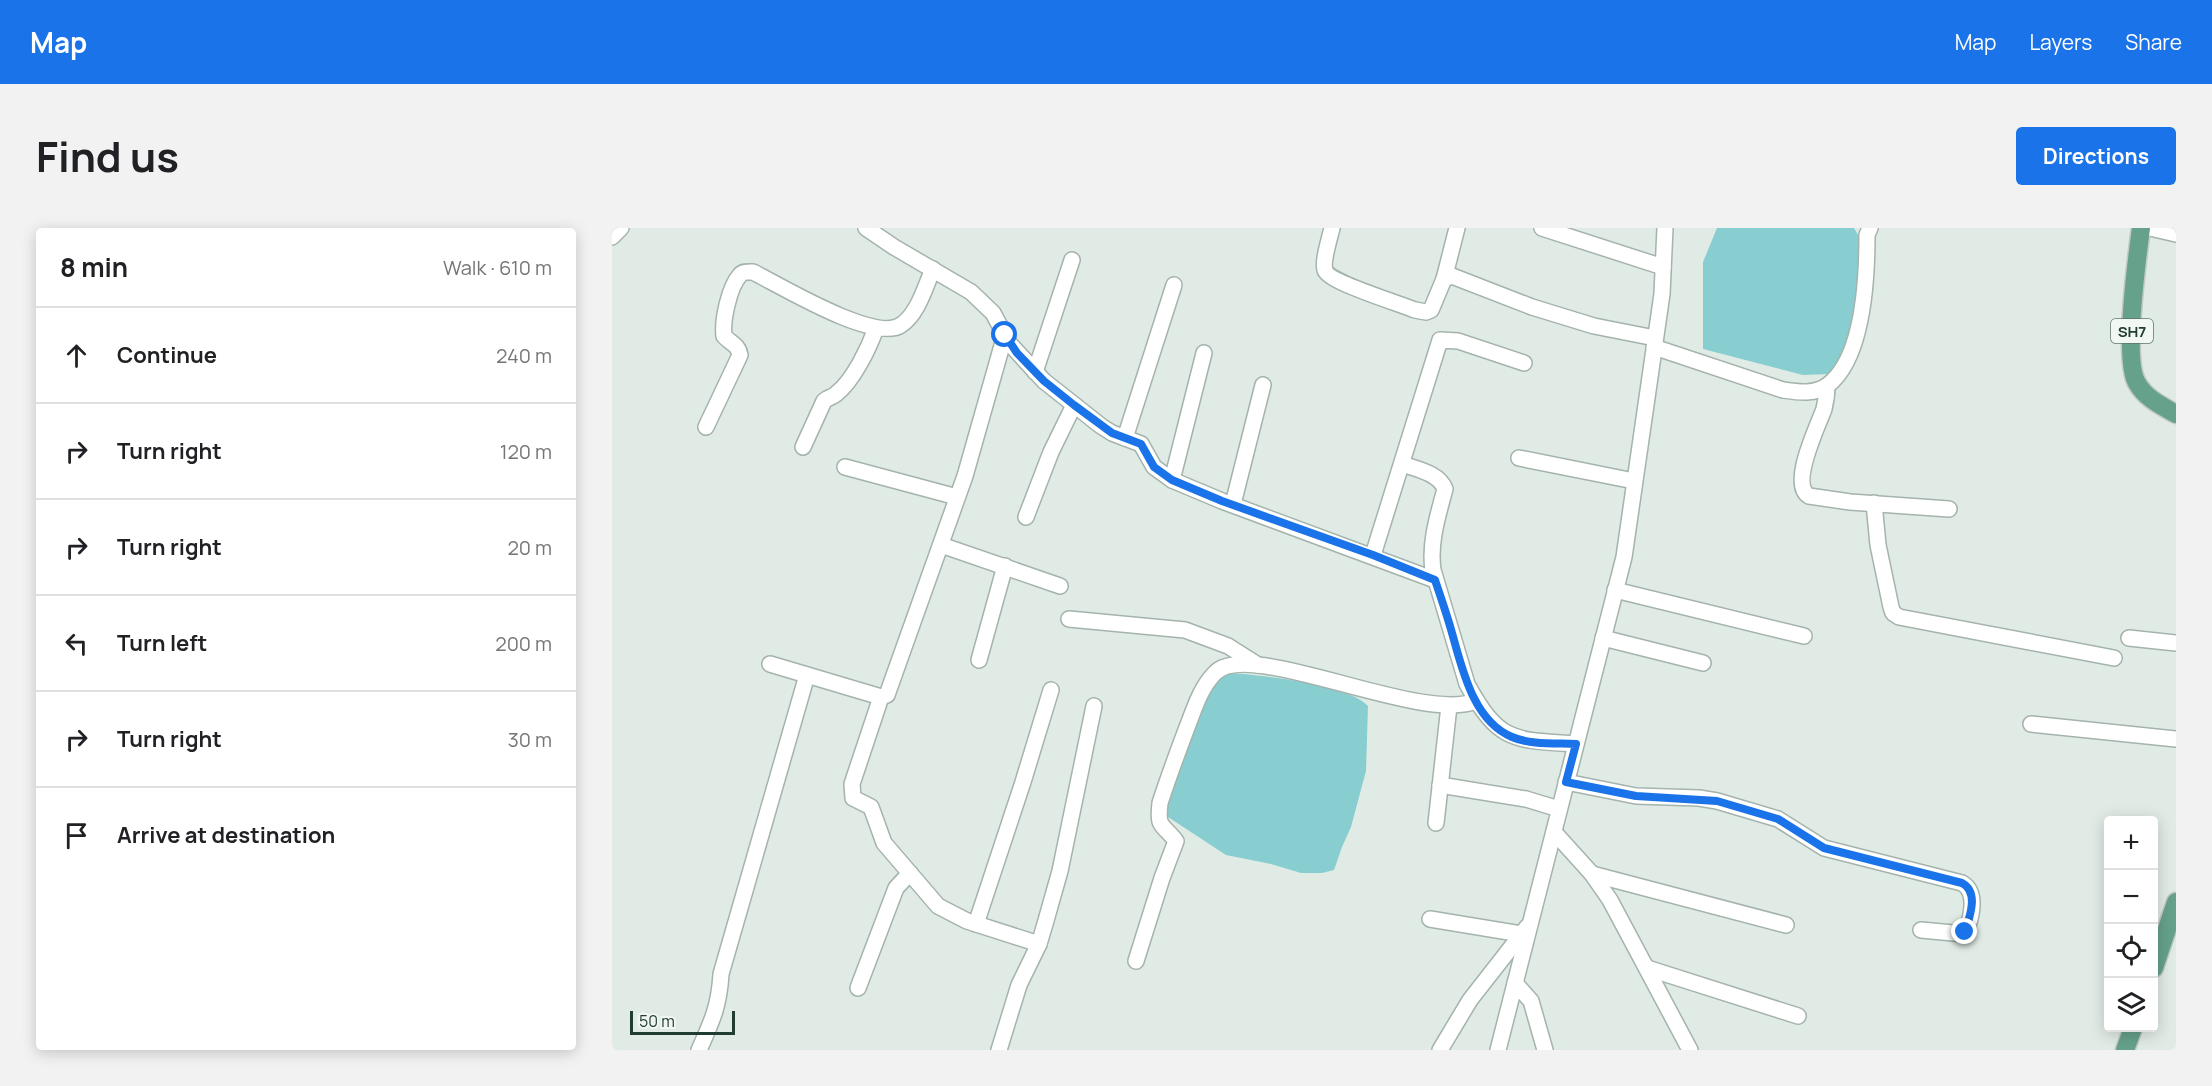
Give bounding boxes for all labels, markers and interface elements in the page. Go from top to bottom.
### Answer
text: Map [30,23,87,61]
text: Map [1955,28,1996,56]
text: Layers [2029,28,2092,56]
text: Share [2125,28,2182,56]
text: Find us [36,127,179,185]
button: Directions [2016,127,2176,185]
text: 8 min [60,249,128,285]
text: Walk · 610 m [443,254,552,281]
road number: SH7 [2111,319,2153,343]
route start [991,321,1017,347]
icon: ahead [60,339,93,372]
text: Continue [117,340,217,370]
text: 240 m [496,342,552,369]
icon: right [60,435,93,468]
text: Turn right [117,436,222,466]
text: 120 m [500,438,552,465]
icon: right [60,531,93,564]
text: Turn right [117,532,222,562]
text: 20 m [507,534,552,561]
icon: left [60,627,93,660]
text: Turn left [117,628,207,658]
text: 200 m [495,630,552,657]
icon: right [60,723,93,756]
text: Turn right [117,724,222,754]
text: 30 m [508,726,552,753]
map controls [2104,816,2158,1032]
button: + [2104,816,2158,870]
icon: arrive [60,819,93,852]
text: Arrive at destination [117,820,335,850]
button: − [2104,870,2158,924]
route end [1951,918,1977,944]
button: locate [2104,924,2158,978]
button: layers [2104,978,2158,1032]
scale bar [630,1008,735,1036]
text: 50 m [639,1010,675,1032]

